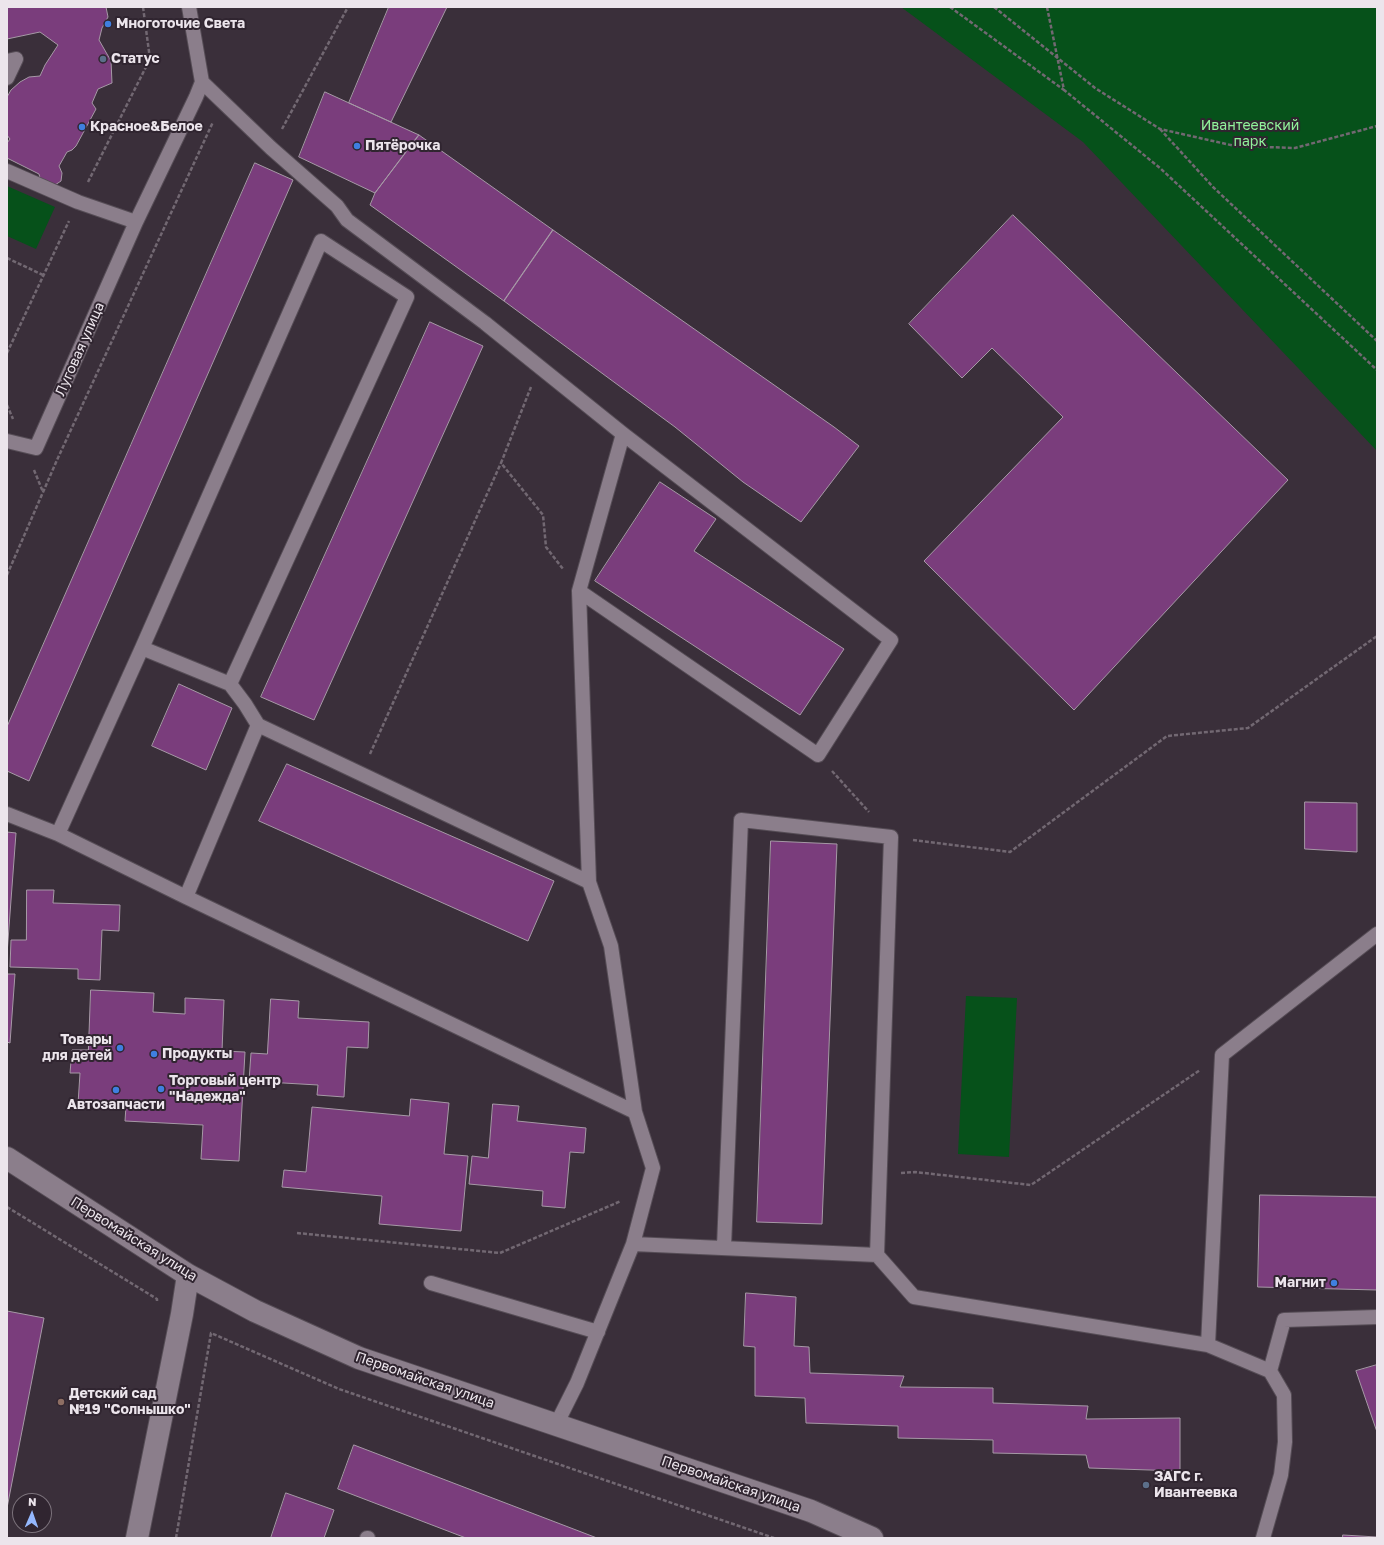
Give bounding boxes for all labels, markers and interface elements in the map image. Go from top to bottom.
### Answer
place label: Многоточие Света [116,16,245,32]
marker: Многоточие Света [103,19,113,29]
place label: Статус [111,51,160,67]
marker: Статус [98,54,108,64]
park label: Ивантеевский парк [1201,118,1299,150]
place label: Красное&Белое [90,119,203,135]
marker: Красное&Белое [77,122,87,132]
place label: Пятёрочка [365,138,440,154]
marker: Пятёрочка [352,141,362,151]
street label: Луговая улица [52,300,108,398]
place label: Товары для детей [42,1032,112,1064]
marker: Товары для детей [115,1043,125,1053]
place label: Продукты [162,1046,232,1062]
marker: Продукты [149,1049,159,1059]
place label: Торговый центр "Надежда" [169,1073,281,1106]
marker: Торговый центр "Надежда" [156,1084,166,1094]
marker: Автозапчасти [111,1085,121,1095]
place label: Автозапчасти [67,1097,165,1113]
street label: Первомайская улица [68,1193,200,1285]
place label: Магнит [1275,1275,1326,1291]
marker: Магнит [1329,1278,1339,1288]
street label: Первомайская улица [353,1348,497,1412]
place label: Детский сад №19 "Солнышко" [69,1386,191,1418]
marker: Детский сад №19 "Солнышко" [56,1397,66,1407]
street label: Первомайская улица [659,1452,803,1516]
place label: ЗАГС г. Ивантеевка [1154,1469,1237,1502]
marker: ЗАГС г. Ивантеевка [1141,1480,1151,1490]
north arrow [12,1493,52,1533]
text: N [28,1495,37,1508]

